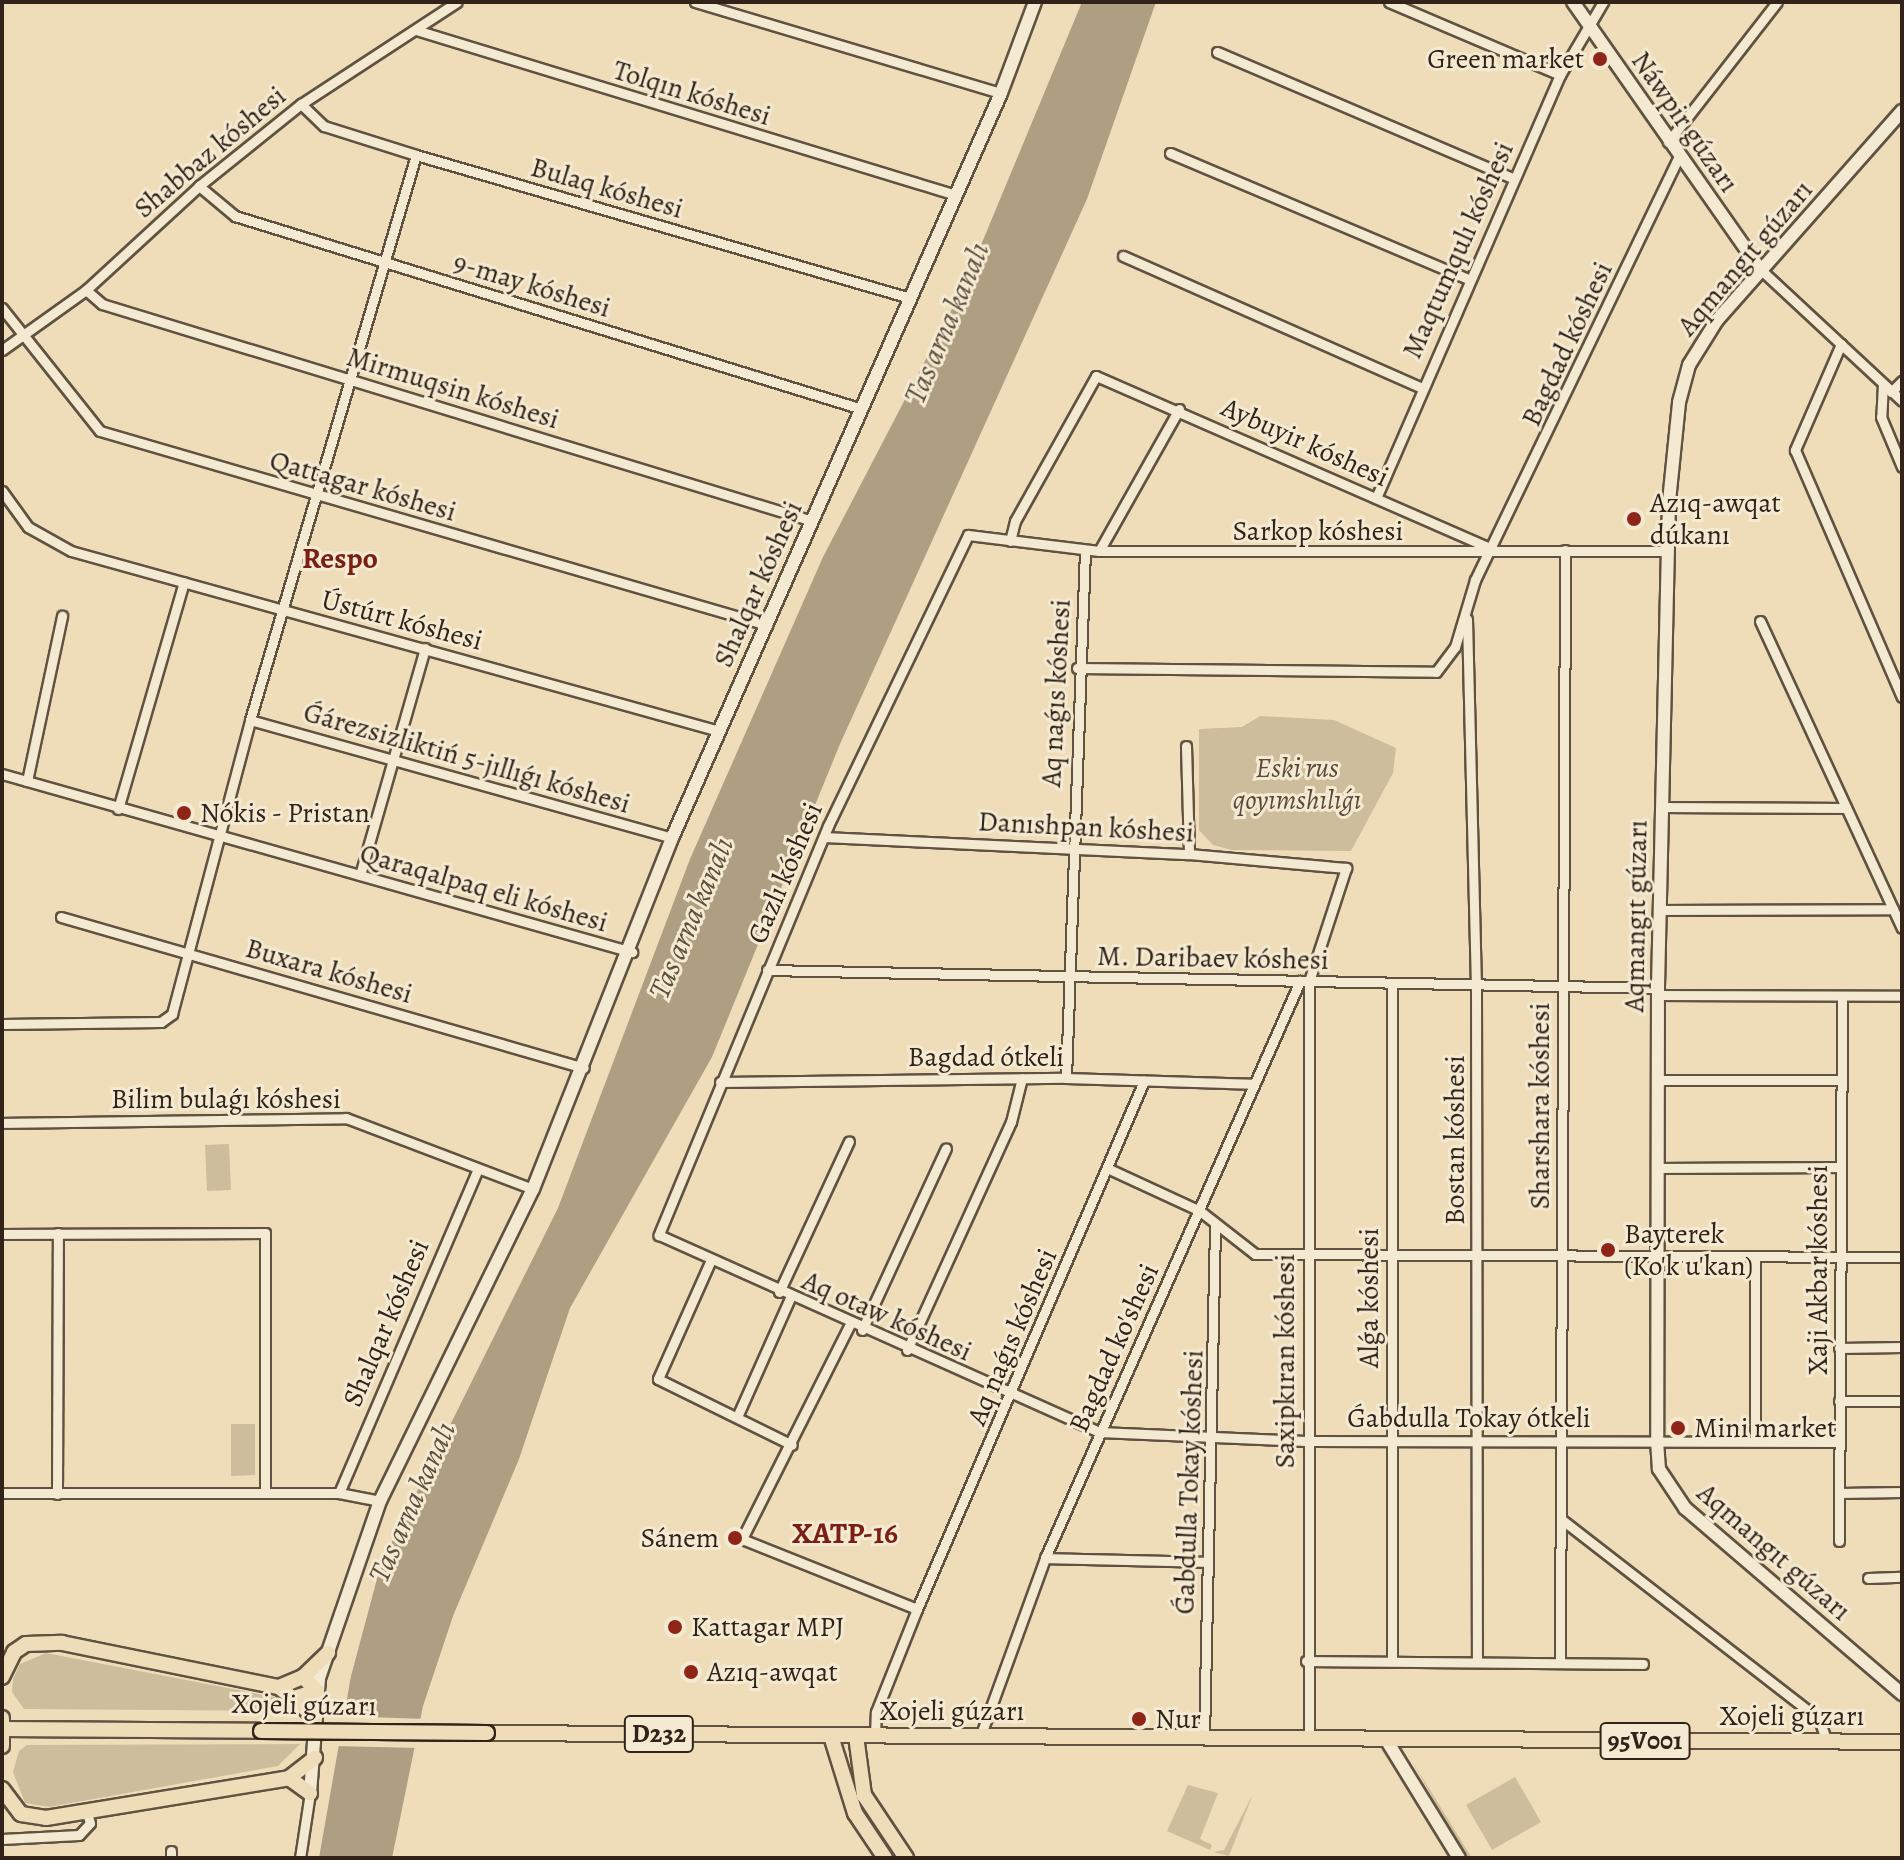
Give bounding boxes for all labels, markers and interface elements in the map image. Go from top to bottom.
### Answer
place label: Green market [1427,42,1584,76]
street label: Náwpir gúzarı [1624,45,1746,199]
marker: Green market [1591,50,1609,68]
street label: Tolqın kóshesi [609,53,775,133]
street label: Shabbaz kóshesi [127,79,293,225]
street label: Maqtumqulı kóshesi [1395,136,1521,364]
street label: Bulaq kóshesi [527,150,687,226]
street label: Aqmangıt gúzarı [1670,173,1820,343]
water label: Tas arna kanalı [897,237,997,409]
street label: 9-may kóshesi [449,245,615,325]
street label: Bagdad kóshesi [1514,256,1620,432]
street label: Mirmuqsin kóshesi [343,340,563,436]
street label: Aybuyir kóshesi [1216,390,1394,494]
street label: Qattagar kóshesi [266,443,460,529]
place label: Azıq-awqat dúkanı [1650,486,1781,552]
street label: Shalqar kóshesi [706,496,810,672]
marker: Azıq-awqat dúkanı [1625,510,1643,528]
street label: Sarkop kóshesi [1233,514,1403,548]
district label: Respo [302,540,378,576]
street label: Ústúrt kóshesi [318,582,486,658]
street label: Aq naǵıs kóshesi [1034,598,1078,788]
street label: Ǵárezsizliktiń 5-jıllıǵı kóshesi [300,695,634,821]
park label: Eski rus qoyımshılıǵı [1233,751,1361,817]
place label: Nókis - Pristan [200,796,371,830]
street label: Gazlı kóshesi [740,797,830,949]
marker: Nókis - Pristan [175,804,193,822]
street label: Danıshpan kóshesi [977,805,1195,849]
street label: Aqmangıt gúzarı [1618,819,1654,1013]
water label: Tas arna kanalı [641,832,741,1004]
street label: Qaraqalpaq eli kóshesi [356,837,612,939]
street label: Buxara kóshesi [242,931,416,1011]
street label: M. Daribaev kóshesi [1097,939,1329,977]
street label: Sharshara kóshesi [1523,1003,1557,1209]
street label: Bagdad ótkeli [908,1040,1064,1074]
street label: Bostan kóshesi [1438,1055,1472,1225]
street label: Bilim bulaǵı kóshesi [111,1082,341,1116]
street label: Xaji Akbar kóshesi [1801,1165,1835,1375]
place label: Bayterek (Ko'k u'kan) [1624,1217,1753,1283]
street label: Alǵa kóshesi [1352,1228,1386,1368]
street label: Shalqar kóshesi [336,1234,436,1412]
marker: Bayterek (Ko'k u'kan) [1599,1241,1617,1259]
street label: Aq naǵıs kóshesi [960,1244,1064,1430]
street label: Saxipkıran kóshesi [1268,1254,1302,1468]
street label: Bagdad ko'shesi [1062,1259,1166,1437]
street label: Aq otaw kóshesi [797,1264,977,1368]
street label: Ǵabdulla Tokay kóshesi [1168,1349,1210,1615]
street label: Ǵabdulla Tokay ótkeli [1347,1401,1591,1435]
place label: Mini market [1694,1411,1836,1445]
water label: Tas arna kanalı [361,1416,463,1588]
marker: Mini market [1669,1419,1687,1437]
street label: Aqmangıt gúzarı [1690,1476,1858,1628]
district label: XATP-16 [792,1515,898,1551]
place label: Sánem [640,1521,719,1555]
marker: Sánem [726,1529,744,1547]
place label: Kattagar MPJ [691,1610,844,1644]
marker: Kattagar MPJ [666,1618,684,1636]
place label: Azıq-awqat [707,1655,838,1689]
marker: Azıq-awqat [682,1663,700,1681]
street label: Xojeli gúzarı [231,1687,377,1723]
street label: Xojeli gúzarı [879,1694,1025,1728]
street label: Xojeli gúzarı [1719,1699,1865,1733]
place label: Nur [1155,1702,1201,1736]
marker: Nur [1130,1710,1148,1728]
road number: D232 [623,1712,695,1756]
road number: 95V001 [1599,1719,1691,1763]

